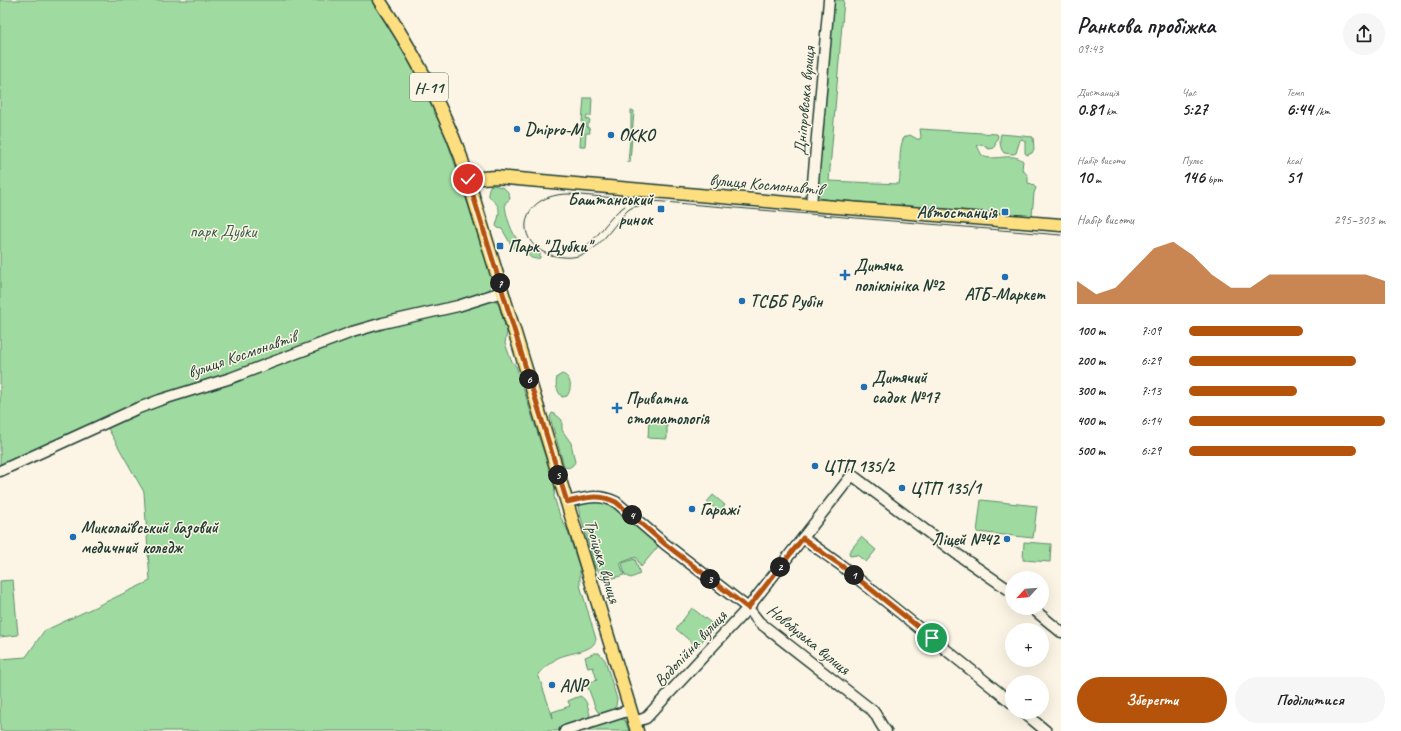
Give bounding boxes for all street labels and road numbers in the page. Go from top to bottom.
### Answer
street label: Дніпровська вулиця [789,44,820,156]
road number: Н-11 [410,73,448,101]
street label: вулиця Космонавтів [708,169,827,200]
street label: вулиця Космонавтів [185,325,303,383]
street label: Троїцька вулиця [580,517,625,606]
street label: Новобузька вулиця [763,599,855,680]
street label: Водопійна вулиця [649,605,732,691]

